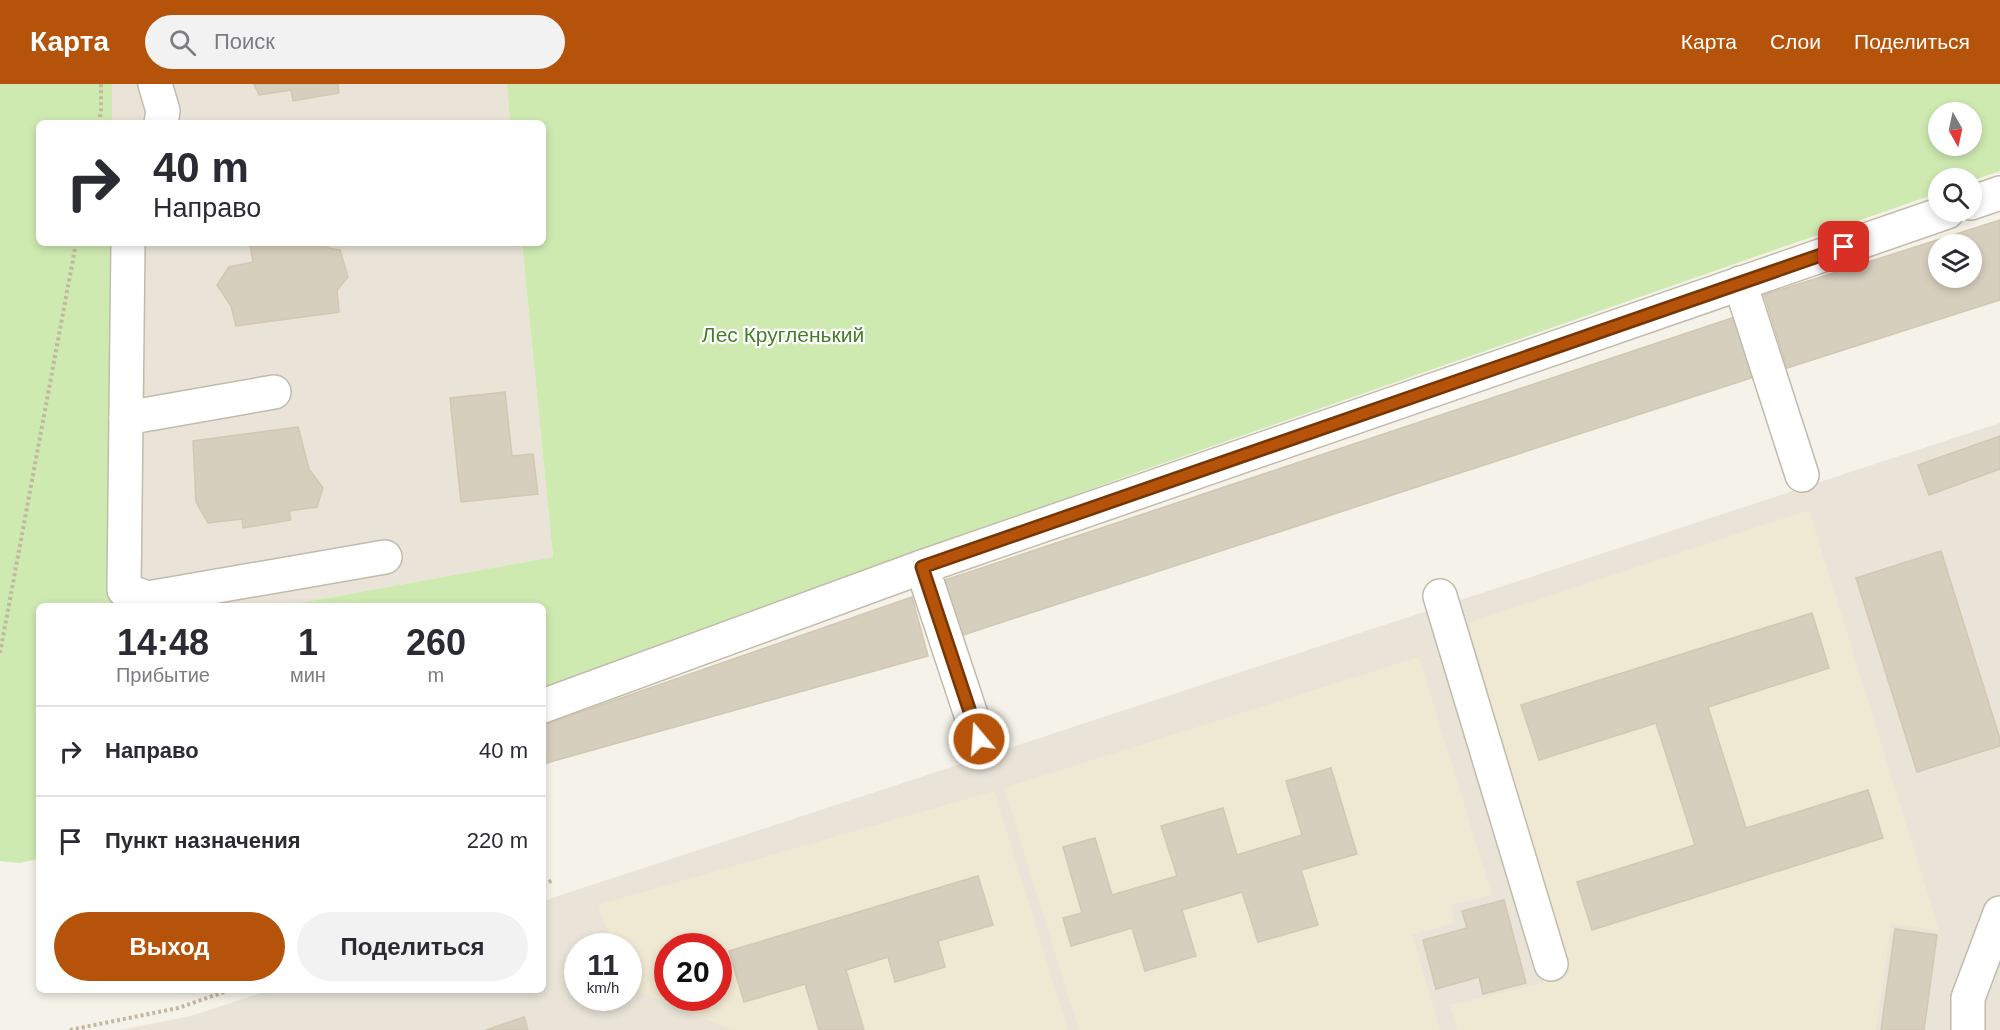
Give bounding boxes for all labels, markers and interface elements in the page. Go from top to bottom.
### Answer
search box [145,15,565,69]
text: Карта [30,26,109,57]
icon: search [166,26,199,59]
text: Поиск [214,29,275,54]
text: Карта [1681,30,1737,53]
text: Слои [1770,30,1821,53]
text: Поделиться [1854,30,1970,53]
north arrow [1928,102,1982,156]
map controls [1928,102,1982,288]
icon: right [54,144,132,222]
text: 40 m [153,144,249,191]
button: search [1928,168,1982,222]
text: Направо [153,193,261,223]
pin [1818,221,1869,272]
icon: arrive [1827,230,1860,263]
button: layers [1928,234,1982,288]
park label: Лес Кругленький [702,323,864,346]
text: 14:48 [117,622,209,663]
text: 1 [298,622,318,663]
text: 260 [406,622,466,663]
text: Прибытие [116,664,210,686]
text: мин [290,664,326,686]
text: m [428,664,444,686]
position arrow [947,707,1011,771]
icon: right [54,735,87,768]
text: Направо [105,738,199,763]
text: 40 m [479,738,528,763]
icon: arrive [54,825,87,858]
text: Пункт назначения [105,828,301,853]
text: 220 m [467,828,528,853]
button: Выход [54,912,285,981]
button: Поделиться [297,912,528,981]
speed limit sign: 20 [654,933,732,1011]
text: 11 [587,948,619,981]
text: km/h [587,979,619,996]

